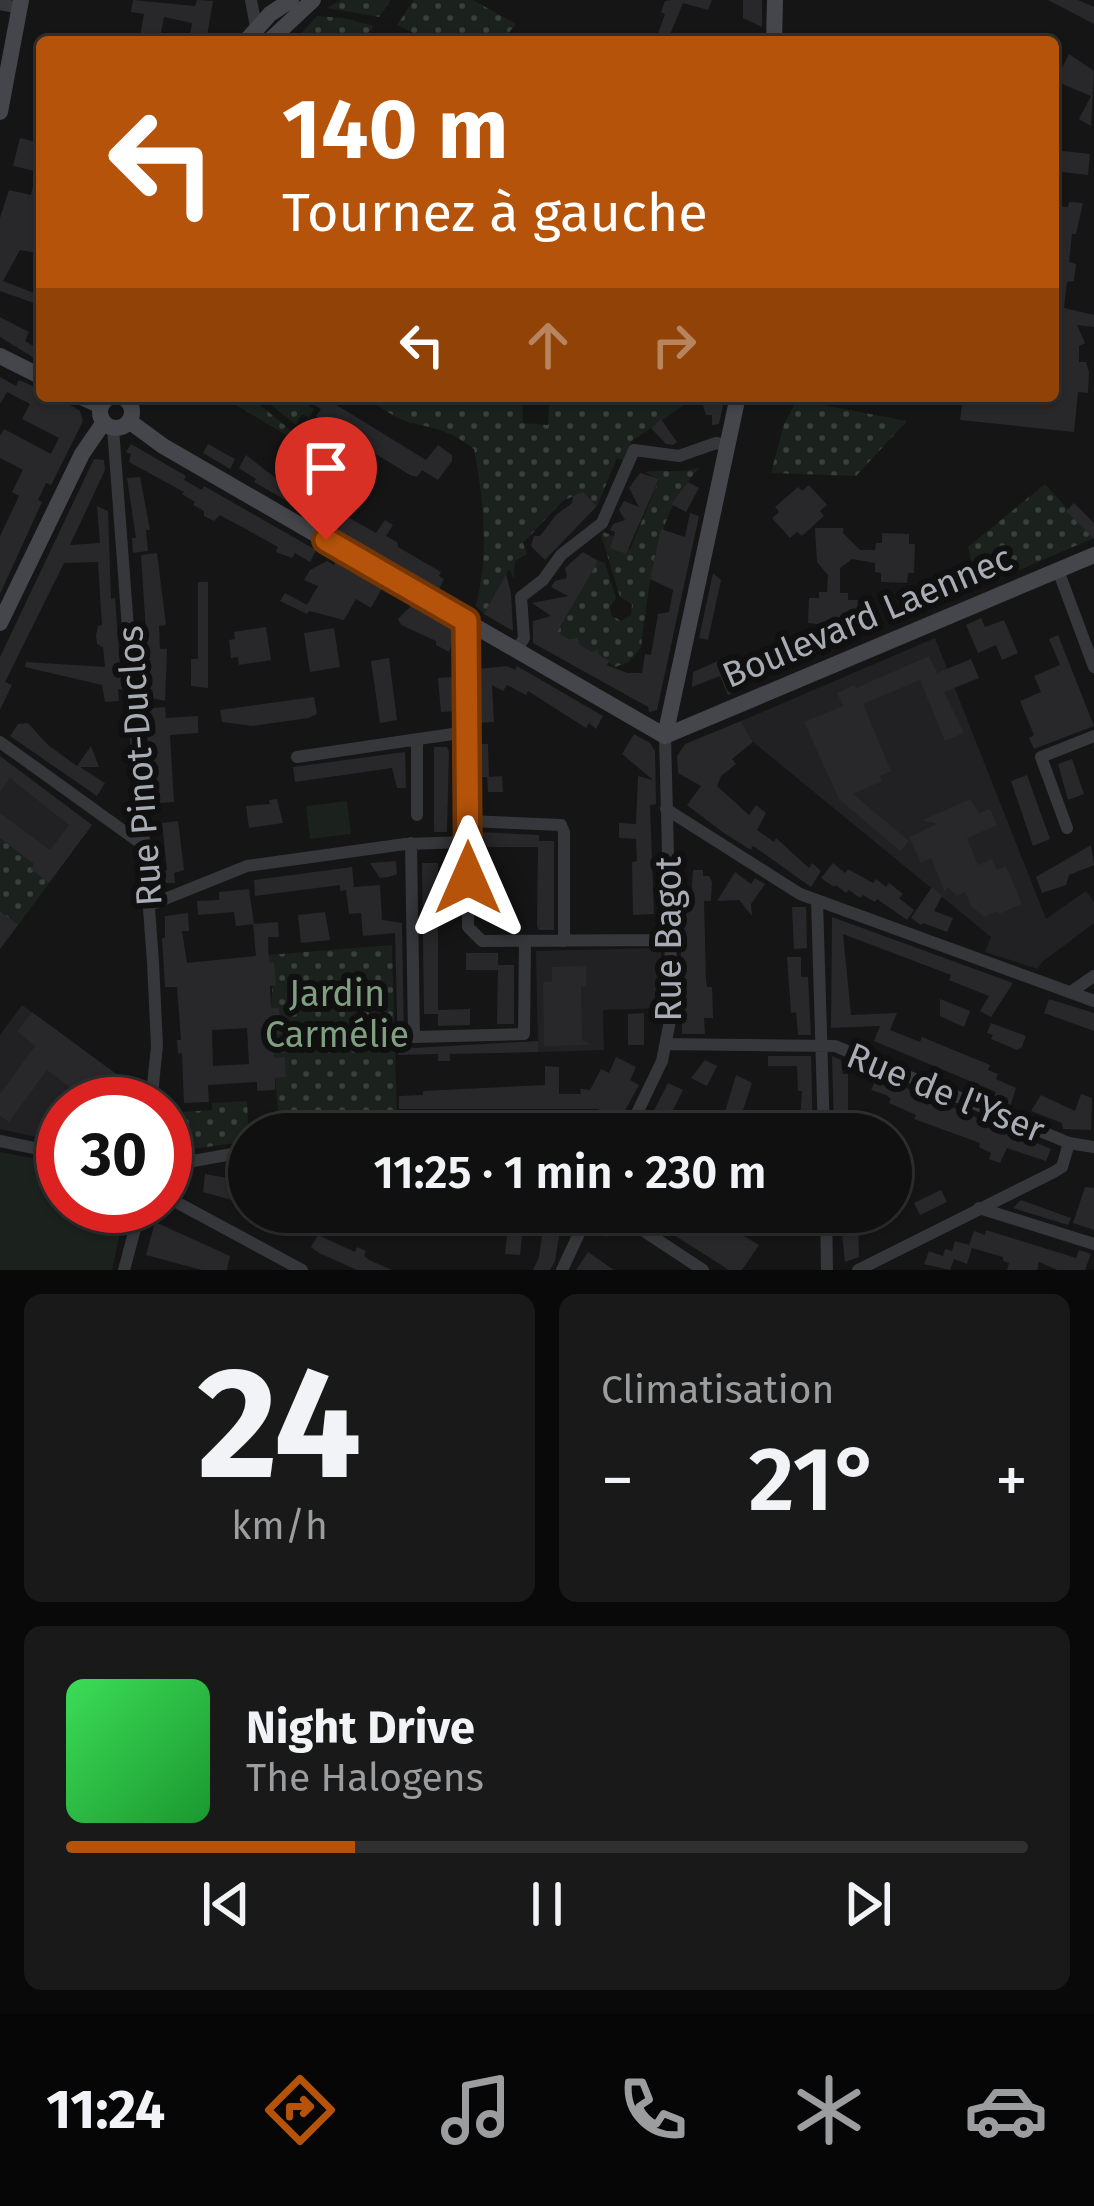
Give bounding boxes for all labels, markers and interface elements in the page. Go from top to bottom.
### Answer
text: 140 m [282,79,508,180]
icon: left [84,84,240,240]
text: Tournez à gauche [282,181,708,245]
icon: left [389,312,455,378]
icon: ahead [515,312,581,378]
icon: right [641,312,707,378]
pin [275,417,377,540]
icon: arrive [293,435,359,501]
street label: Boulevard Laennec [716,536,1019,698]
street label: Rue Pinot-Duclos [108,624,172,907]
position arrow [405,815,531,941]
street label: Rue Bagot [647,856,691,1022]
park label: Jardin Carmélie [265,972,409,1057]
street label: Rue de l'Yser [840,1033,1051,1153]
speed limit sign: 30 [36,1077,192,1233]
text: 11:25 · 1 min · 230 m [374,1146,766,1200]
text: 24 [197,1331,362,1518]
text: Climatisation [601,1367,834,1413]
text: 21° [749,1426,881,1534]
text: − [601,1441,634,1520]
text: + [995,1441,1028,1520]
text: km/h [231,1503,328,1549]
text: Night Drive [246,1701,475,1755]
text: The Halogens [246,1755,484,1801]
icon: previous [193,1871,259,1937]
icon: pause [514,1871,580,1937]
icon: next [835,1871,901,1937]
icon: directions [258,2068,342,2152]
icon: music [434,2068,518,2152]
icon: phone [611,2068,695,2152]
icon: climate [787,2068,871,2152]
icon: car [964,2068,1048,2152]
text: 11:24 [46,2078,165,2142]

